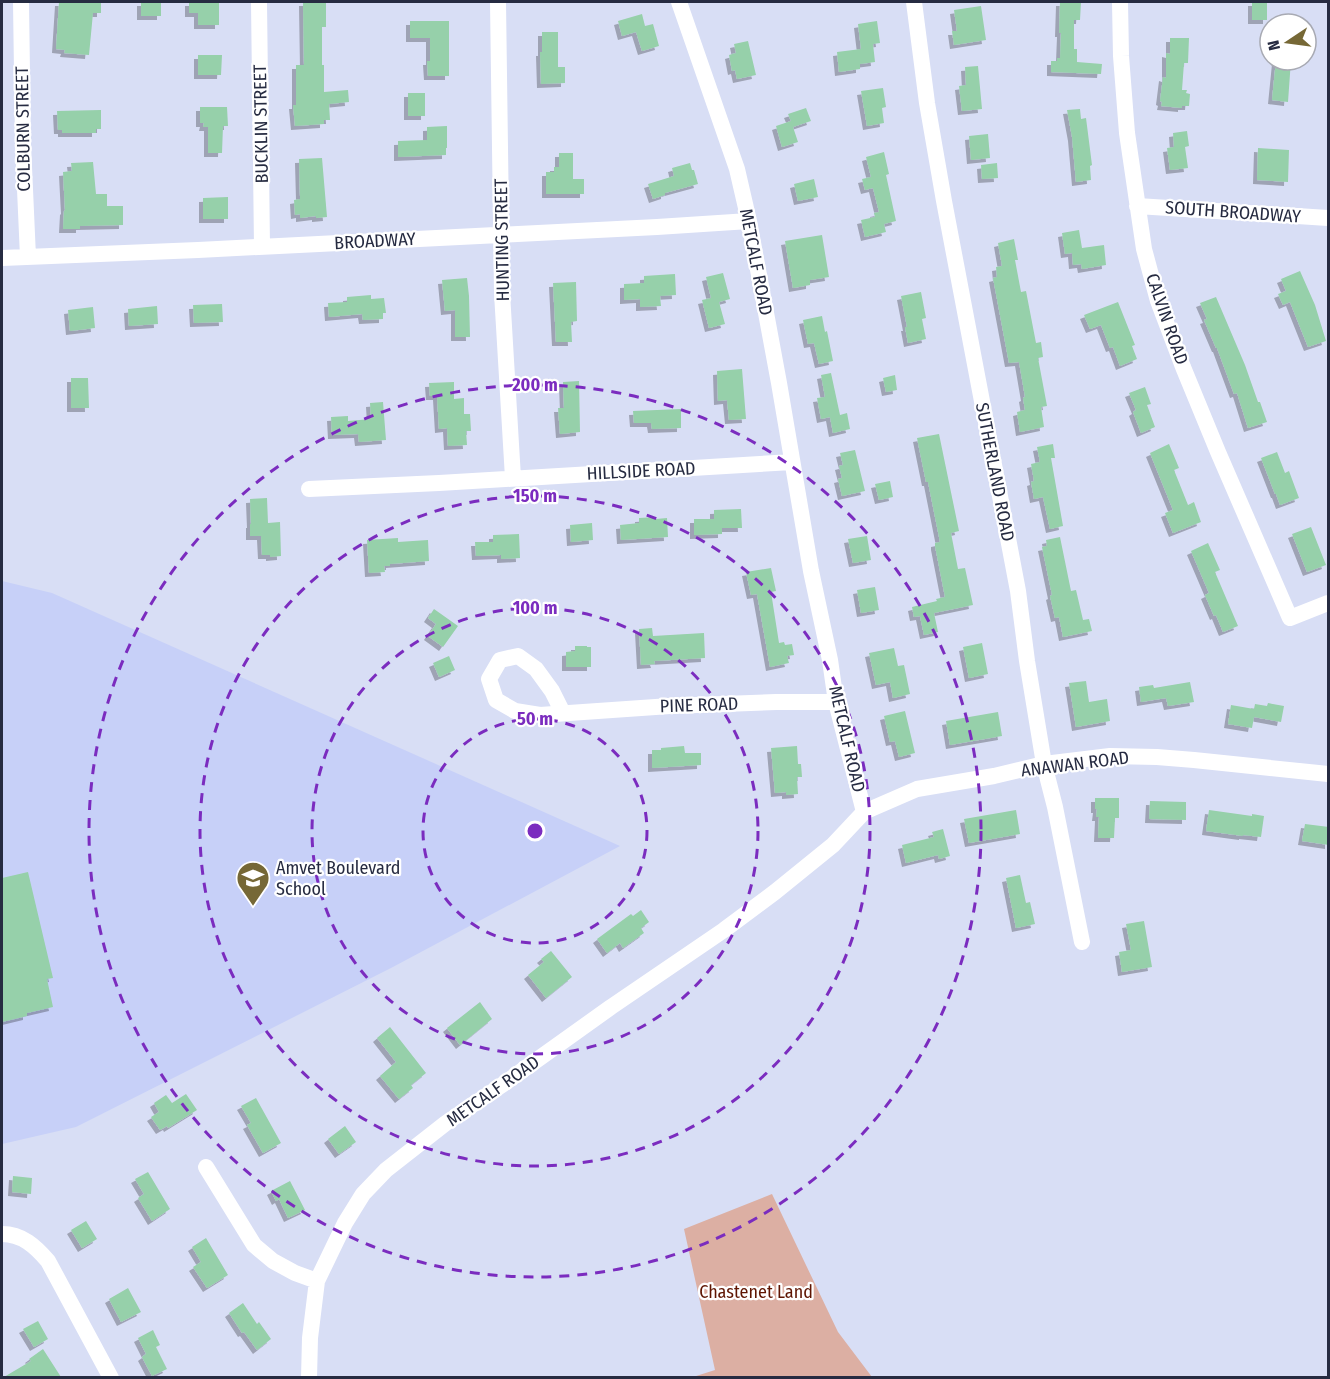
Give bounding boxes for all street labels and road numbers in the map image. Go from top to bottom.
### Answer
street label: BUCKLIN STREET [249,64,273,184]
street label: COLBURN STREET [11,65,35,192]
street label: HUNTING STREET [490,178,514,302]
street label: SOUTH BROADWAY [1164,196,1302,228]
street label: METCALF ROAD [735,207,777,317]
street label: BROADWAY [334,228,416,254]
street label: CALVIN ROAD [1141,270,1193,368]
street label: SUTHERLAND ROAD [971,401,1019,543]
street label: HILLSIDE ROAD [586,457,696,485]
street label: METCALF ROAD [824,684,870,794]
street label: PINE ROAD [659,693,739,717]
street label: ANAWAN ROAD [1020,746,1130,782]
street label: METCALF ROAD [442,1051,544,1131]

